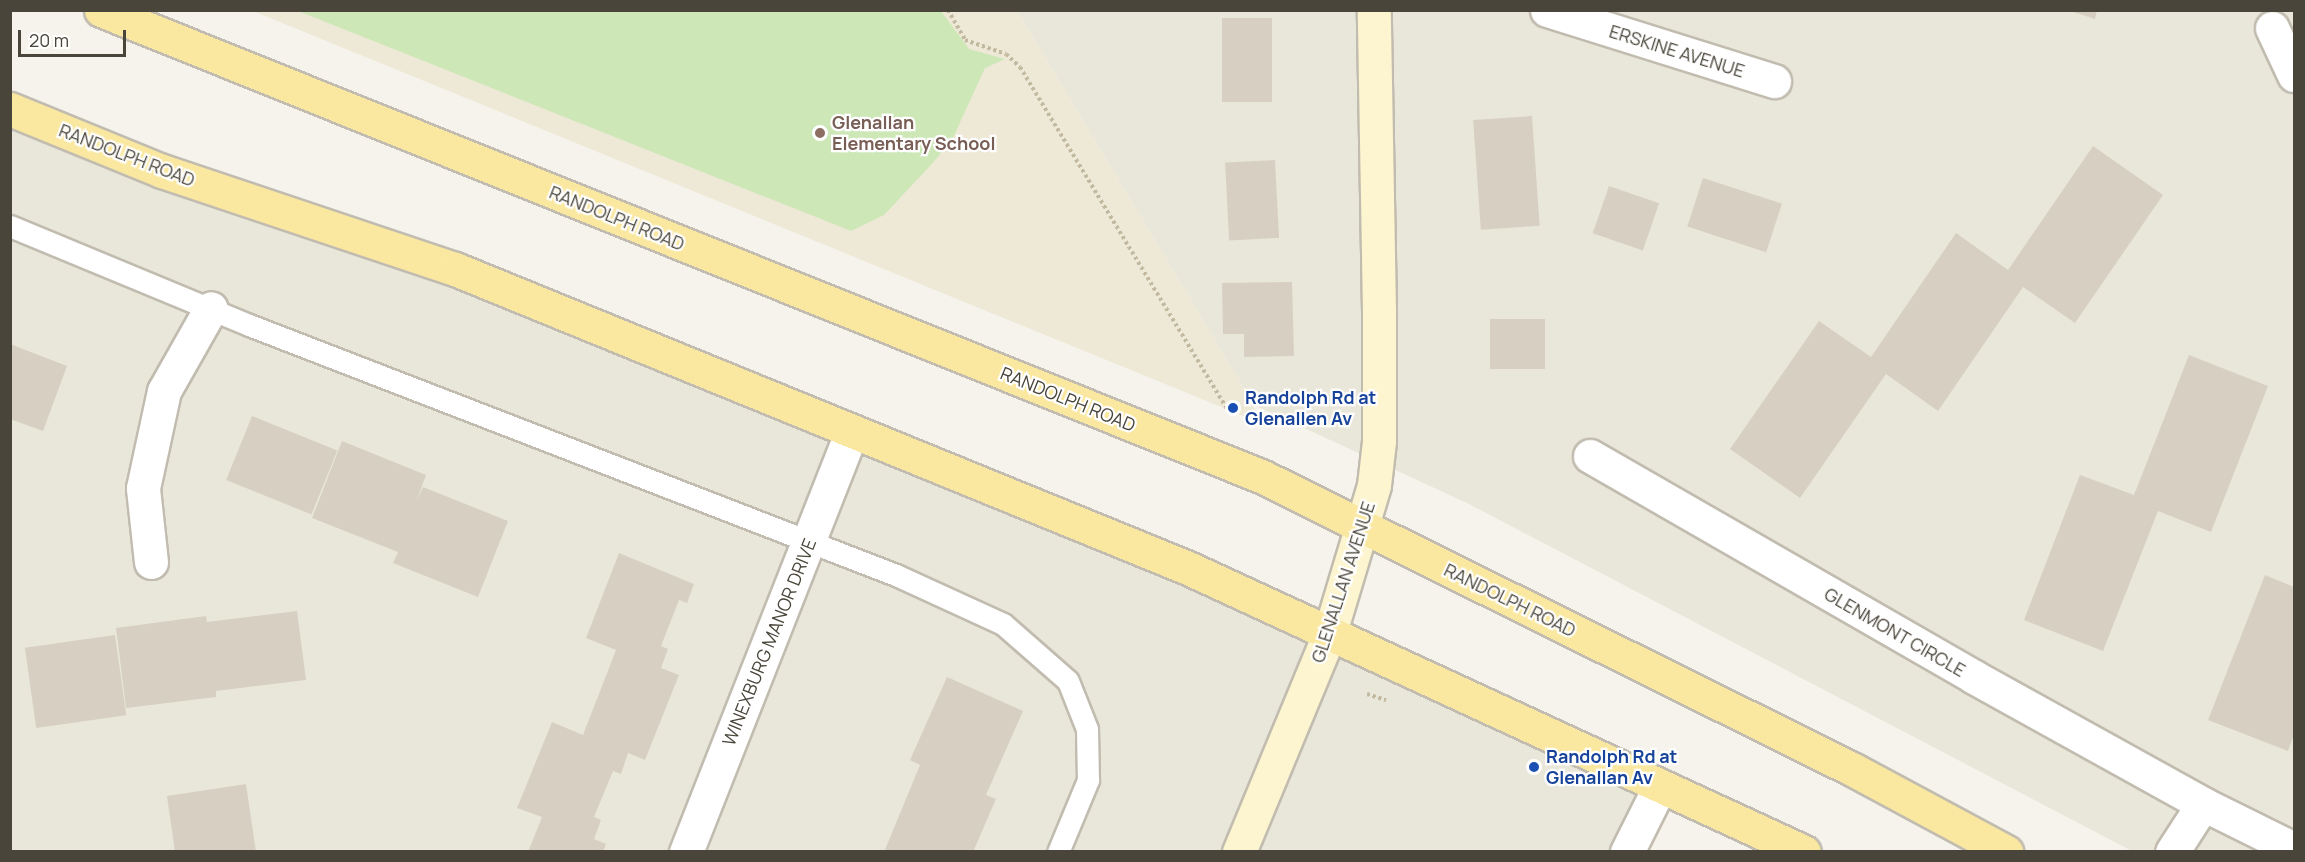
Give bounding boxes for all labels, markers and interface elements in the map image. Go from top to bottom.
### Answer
scale bar [21,18,129,56]
street label: ERSKINE AVENUE [1607,20,1747,82]
text: 20 m [29,28,69,52]
place label: Glenallan Elementary School [832,112,995,154]
street label: RANDOLPH ROAD [56,119,198,191]
marker: Glenallan Elementary School [813,126,827,140]
street label: RANDOLPH ROAD [546,181,688,255]
street label: RANDOLPH ROAD [997,362,1139,436]
place label: Randolph Rd at Glenallen Av [1245,387,1376,430]
marker: Randolph Rd at Glenallen Av [1226,401,1240,415]
street label: GLENALLAN AVENUE [1307,499,1379,665]
street label: WINEXBURG MANOR DRIVE [718,535,820,749]
street label: RANDOLPH ROAD [1441,559,1579,641]
street label: GLENMONT CIRCLE [1820,583,1970,681]
place label: Randolph Rd at Glenallan Av [1546,746,1677,789]
marker: Randolph Rd at Glenallan Av [1527,760,1541,774]

